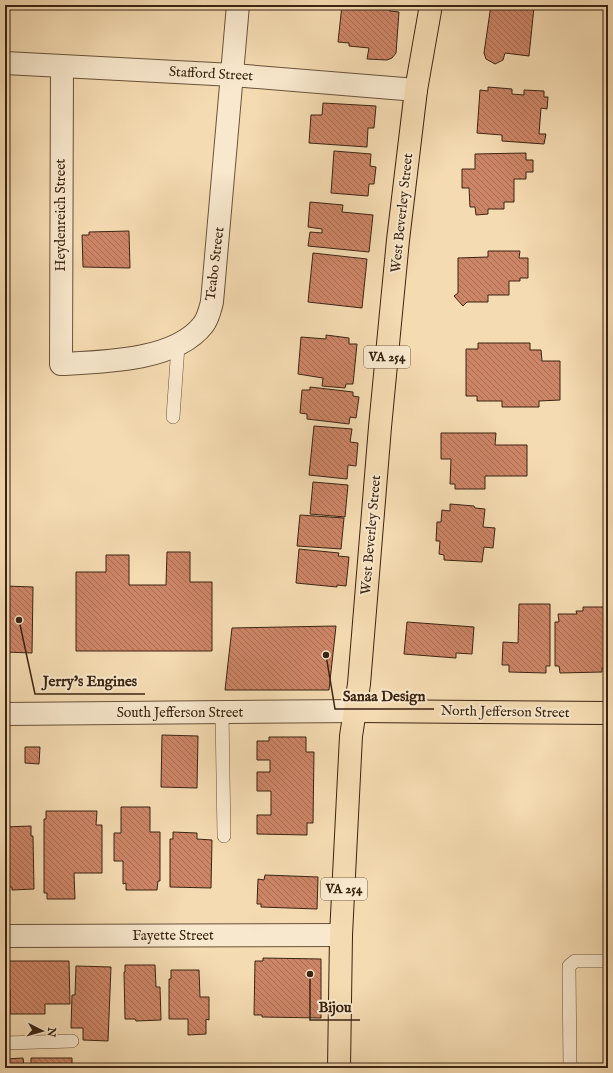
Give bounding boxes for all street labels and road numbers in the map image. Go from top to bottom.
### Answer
street label: Stafford Street [168,63,254,85]
street label: West Beverley Street [387,152,417,274]
street label: Heydenreich Street [52,158,70,271]
street label: Teabo Street [202,226,228,302]
road number: VA 254 [364,346,410,368]
street label: West Beverley Street [357,474,385,596]
street label: North Jefferson Street [440,702,570,722]
street label: South Jefferson Street [117,704,244,722]
road number: VA 254 [321,878,367,900]
street label: Fayette Street [132,927,214,945]

